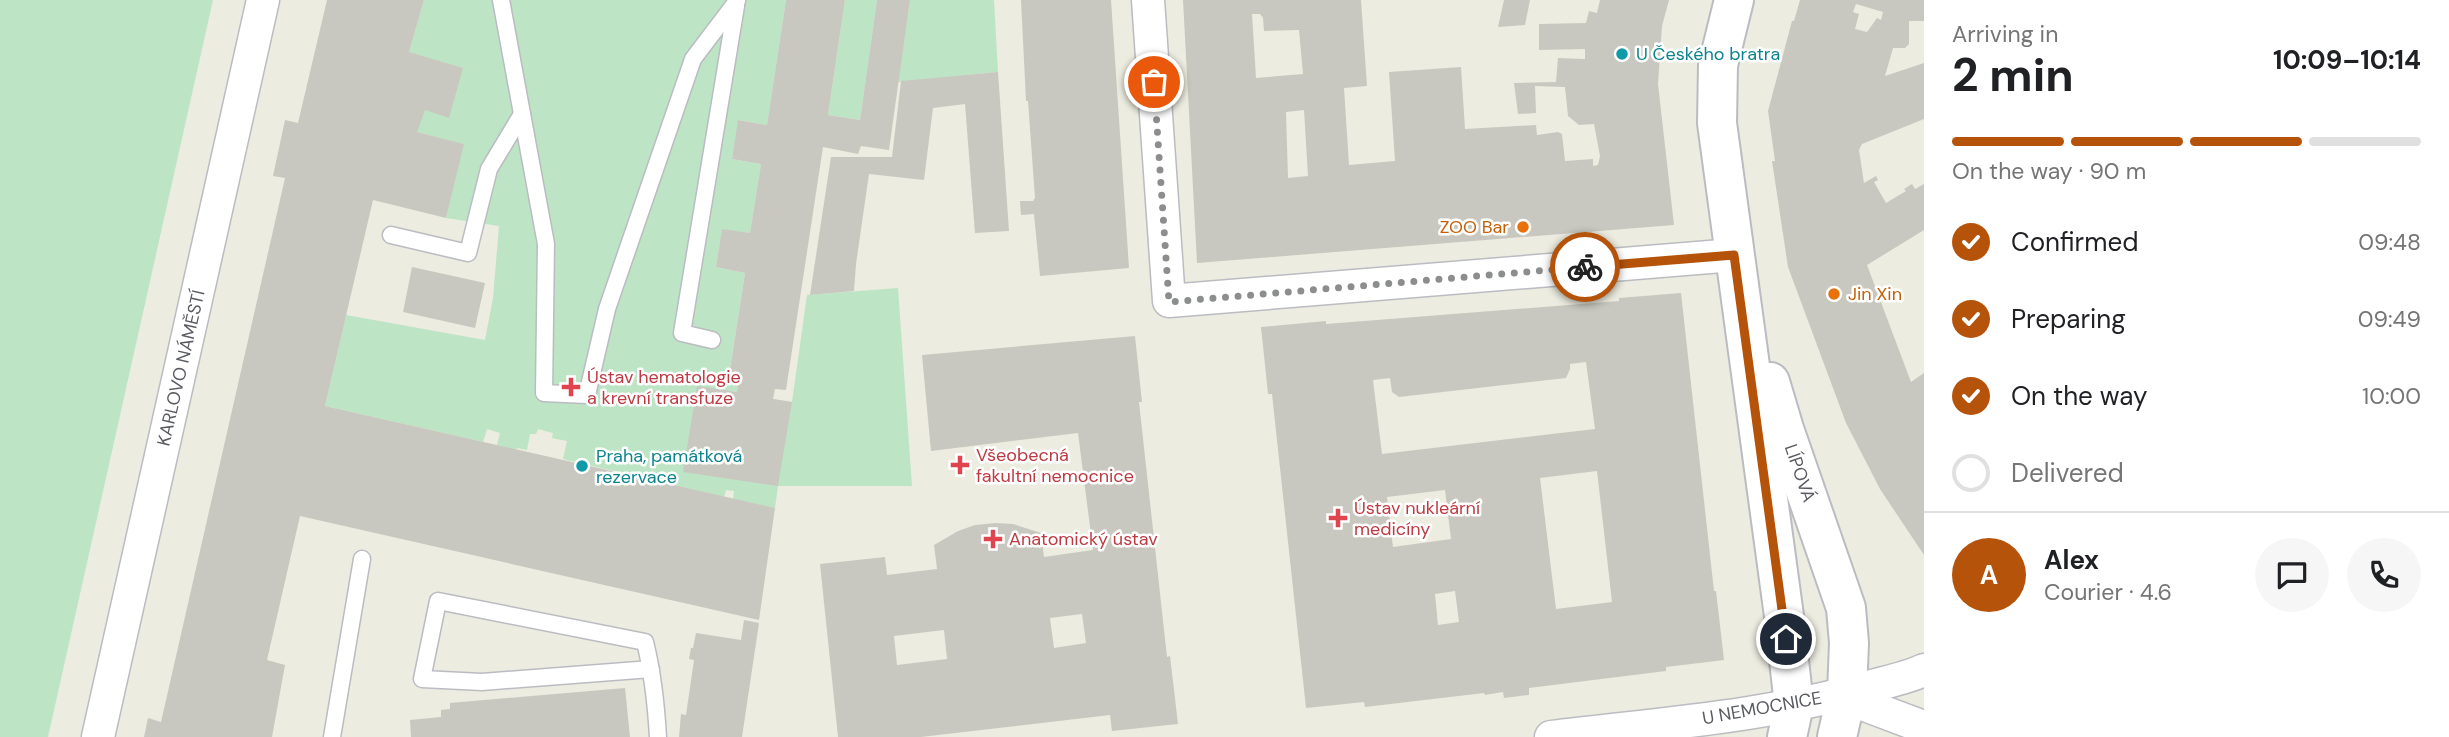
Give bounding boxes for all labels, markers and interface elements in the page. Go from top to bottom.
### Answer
text: Arriving in [1952,19,2058,49]
place label: U Českého bratra [1636,42,1780,66]
text: 10:09–10:14 [2273,43,2421,77]
text: 2 min [1952,45,2074,105]
marker: U Českého bratra [1614,46,1630,62]
pin [1124,52,1184,112]
icon: bag [1135,63,1173,101]
text: On the way · 90 m [1952,156,2146,186]
place label: ZOO Bar [1440,215,1509,239]
marker: ZOO Bar [1515,219,1531,235]
icon: check [1952,223,1990,261]
text: Confirmed [2011,225,2138,259]
text: 09:48 [2358,227,2421,257]
courier [1550,232,1620,302]
icon: bike [1566,248,1604,286]
place label: Jin Xin [1848,282,1902,306]
marker: Jin Xin [1826,286,1842,302]
street label: KARLOVO NÁMĚSTÍ [151,287,211,448]
icon: check [1952,300,1990,338]
text: Preparing [2011,302,2126,336]
text: 09:49 [2358,304,2421,334]
place label: Ústav hematologie a krevní transfuze [587,365,741,410]
marker: Ústav hematologie a krevní transfuze [561,377,581,397]
icon: check [1952,377,1990,415]
text: On the way [2011,379,2147,413]
text: 10:00 [2362,381,2421,411]
street label: LÍPOVÁ [1779,441,1821,505]
place label: Všeobecná fakultní nemocnice [976,443,1134,488]
place label: Praha, památková rezervace [596,444,742,489]
marker: Všeobecná fakultní nemocnice [950,455,970,475]
text: Delivered [2011,456,2124,490]
marker: Praha, památková rezervace [574,458,590,474]
place label: Ústav nukleární medicíny [1354,496,1480,541]
marker: Ústav nukleární medicíny [1328,508,1348,528]
place label: Anatomický ústav [1009,527,1158,551]
marker: Anatomický ústav [983,529,1003,549]
button: chat [2255,538,2329,612]
button: phone [2347,538,2421,612]
text: Alex [2044,543,2099,577]
text: A [1980,558,1998,592]
text: Courier · 4.6 [2044,577,2172,607]
pin [1756,609,1816,669]
icon: home [1767,620,1805,658]
street label: U NEMOCNICE [1700,686,1824,730]

